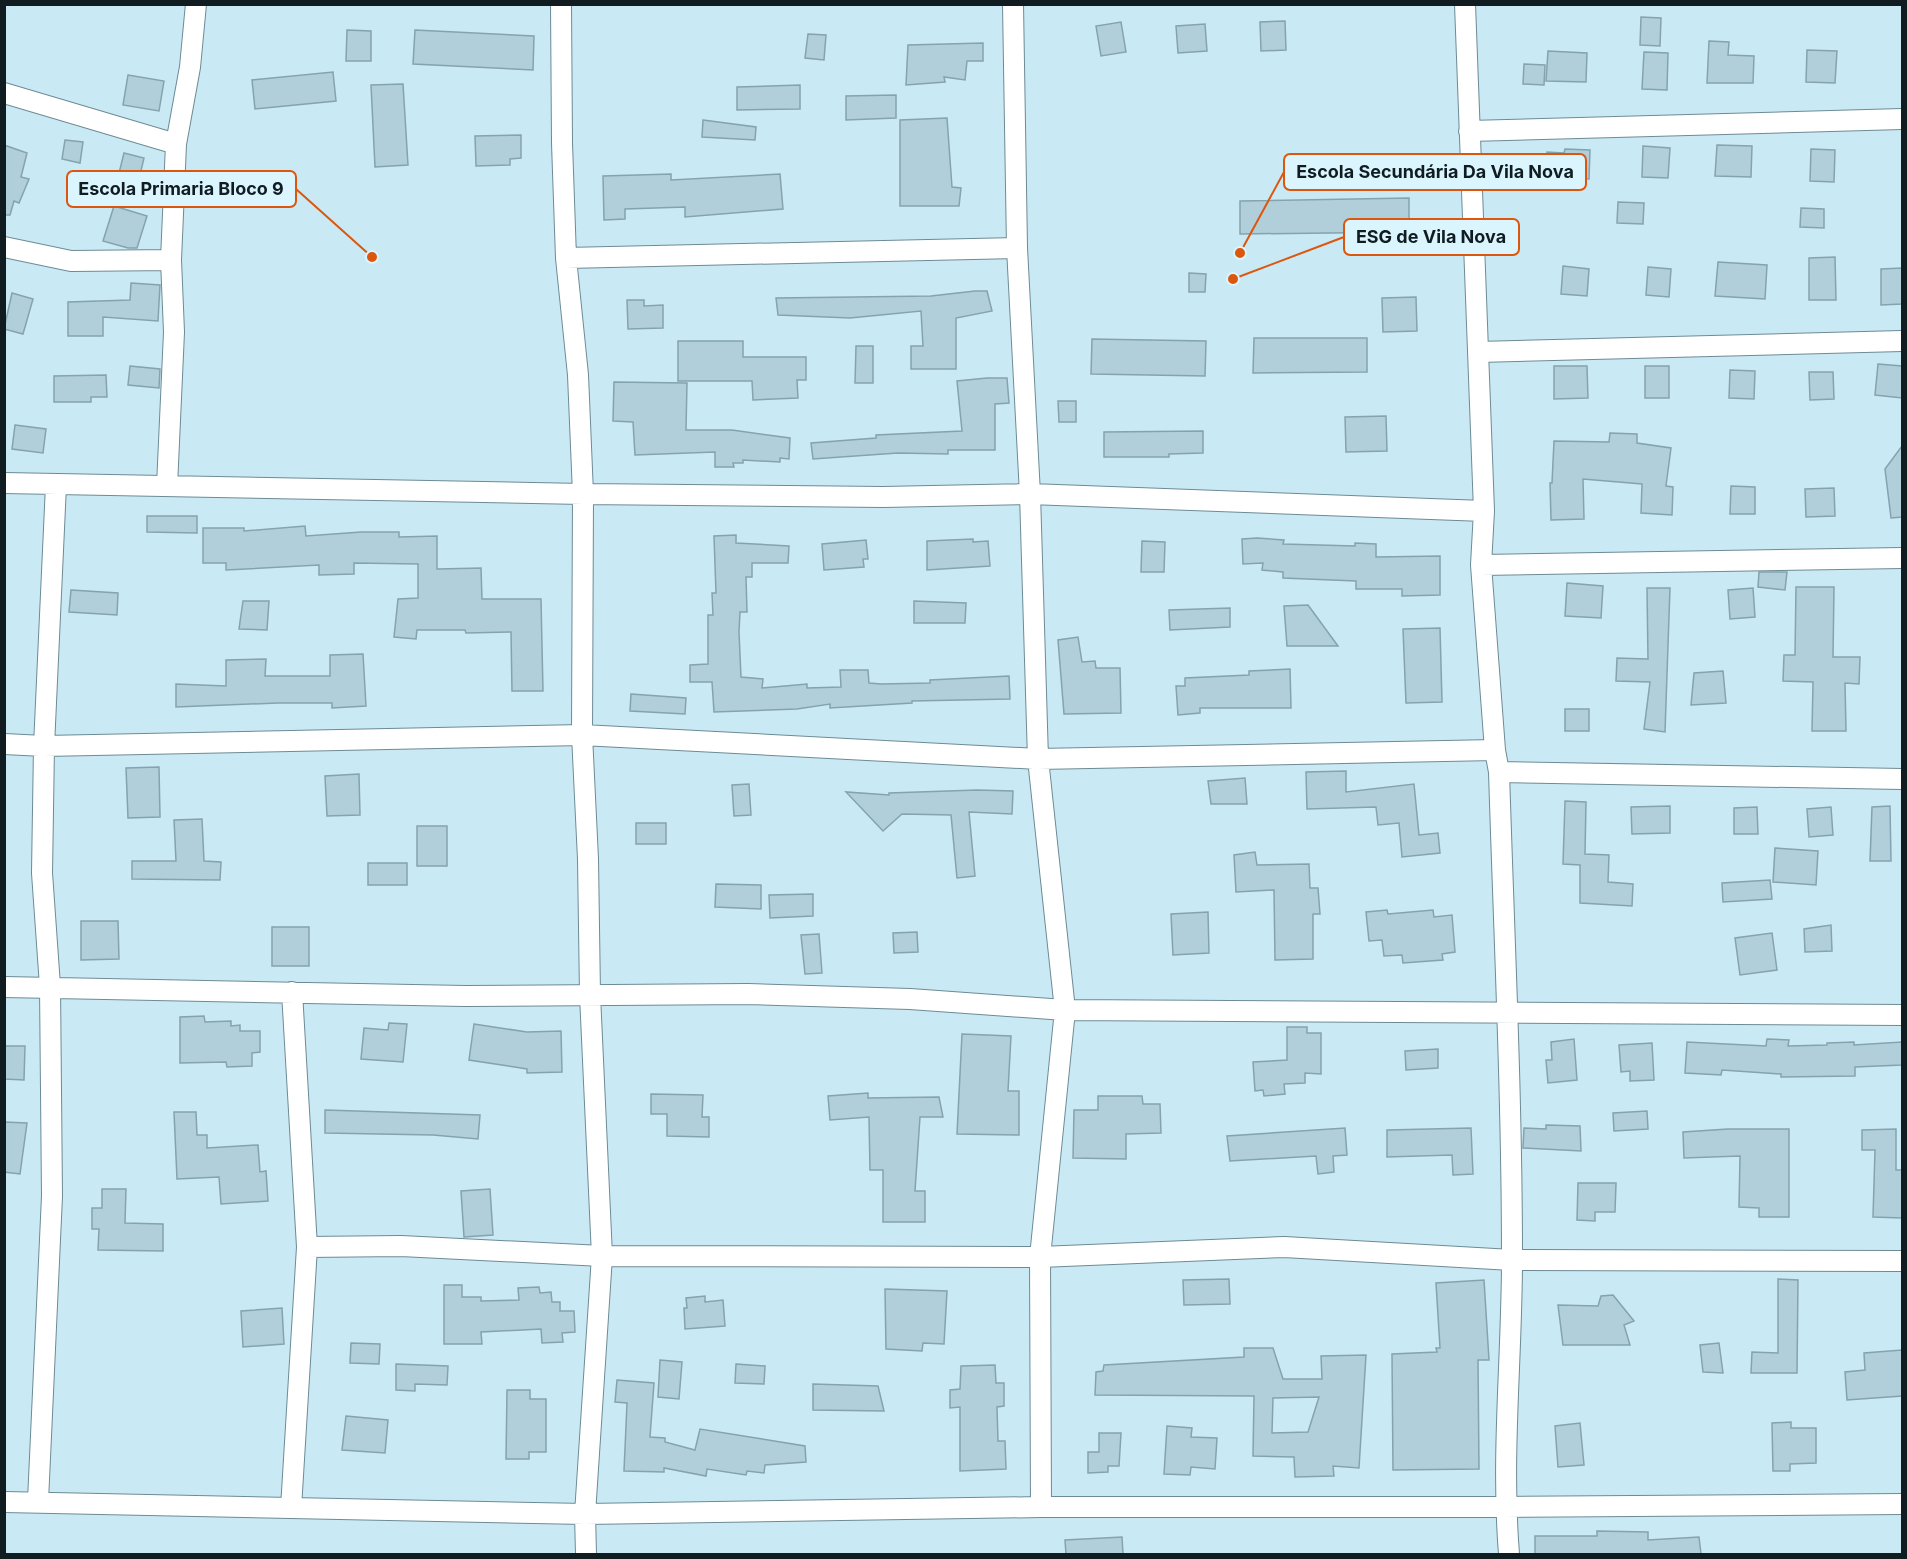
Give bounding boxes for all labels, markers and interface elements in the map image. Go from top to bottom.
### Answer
callout: Escola Secundária Da Vila Nova [1284,154,1586,190]
text: Escola Secundária Da Vila Nova [1296,161,1574,182]
callout: Escola Primaria Bloco 9 [67,171,296,207]
text: Escola Primaria Bloco 9 [78,178,284,199]
callout: ESG de Vila Nova [1344,219,1519,255]
text: ESG de Vila Nova [1356,226,1506,247]

